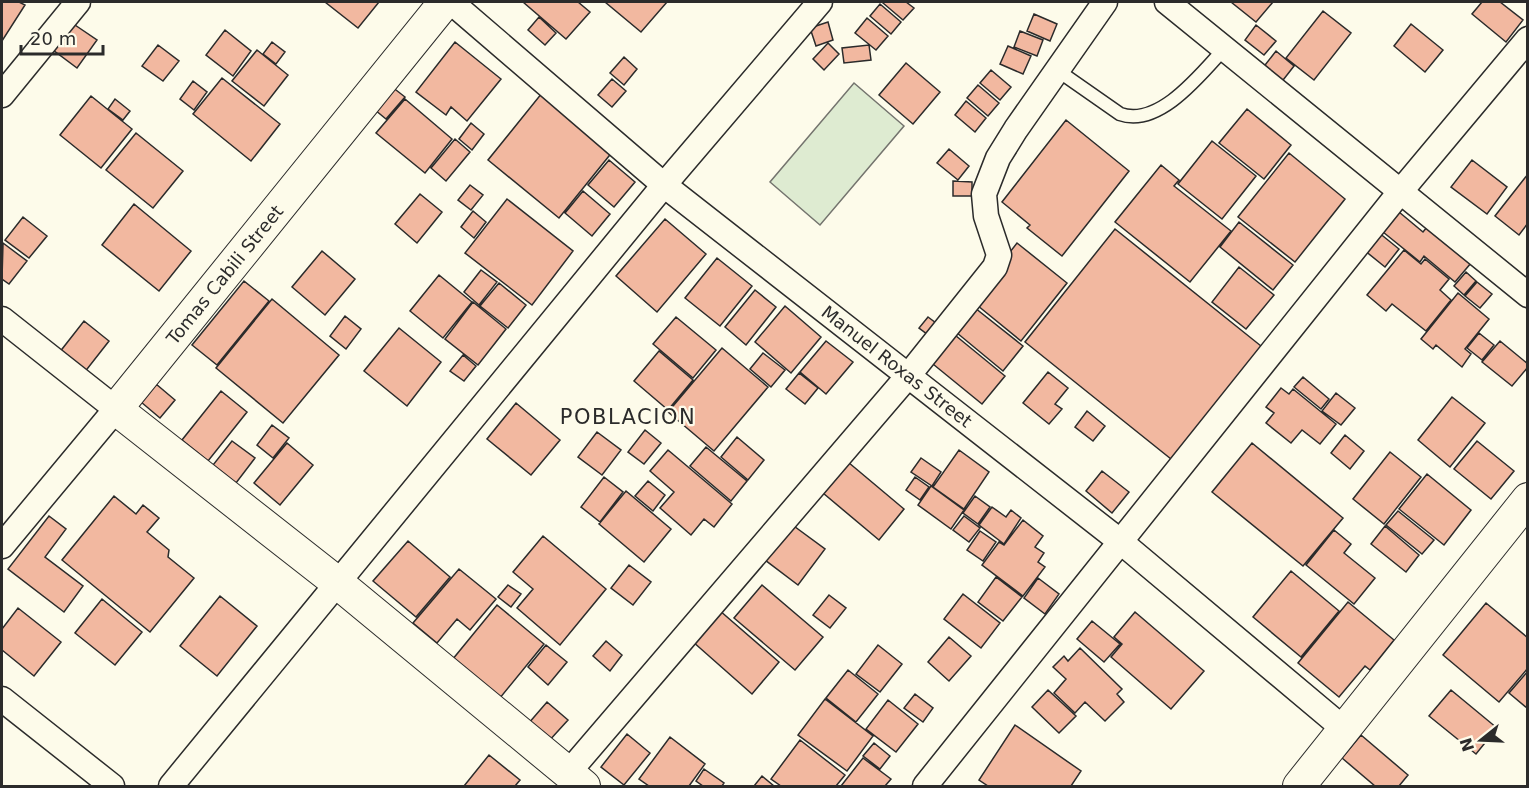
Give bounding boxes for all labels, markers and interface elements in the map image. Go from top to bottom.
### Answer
scale bar [21,18,104,56]
text: 20 m [30,28,76,49]
street label: Tomas Cabili Street [161,201,287,349]
street label: Manuel Roxas Street [818,301,976,432]
district label: POBLACION [560,405,696,429]
north arrow [1451,710,1511,770]
text: N [1456,735,1478,754]

